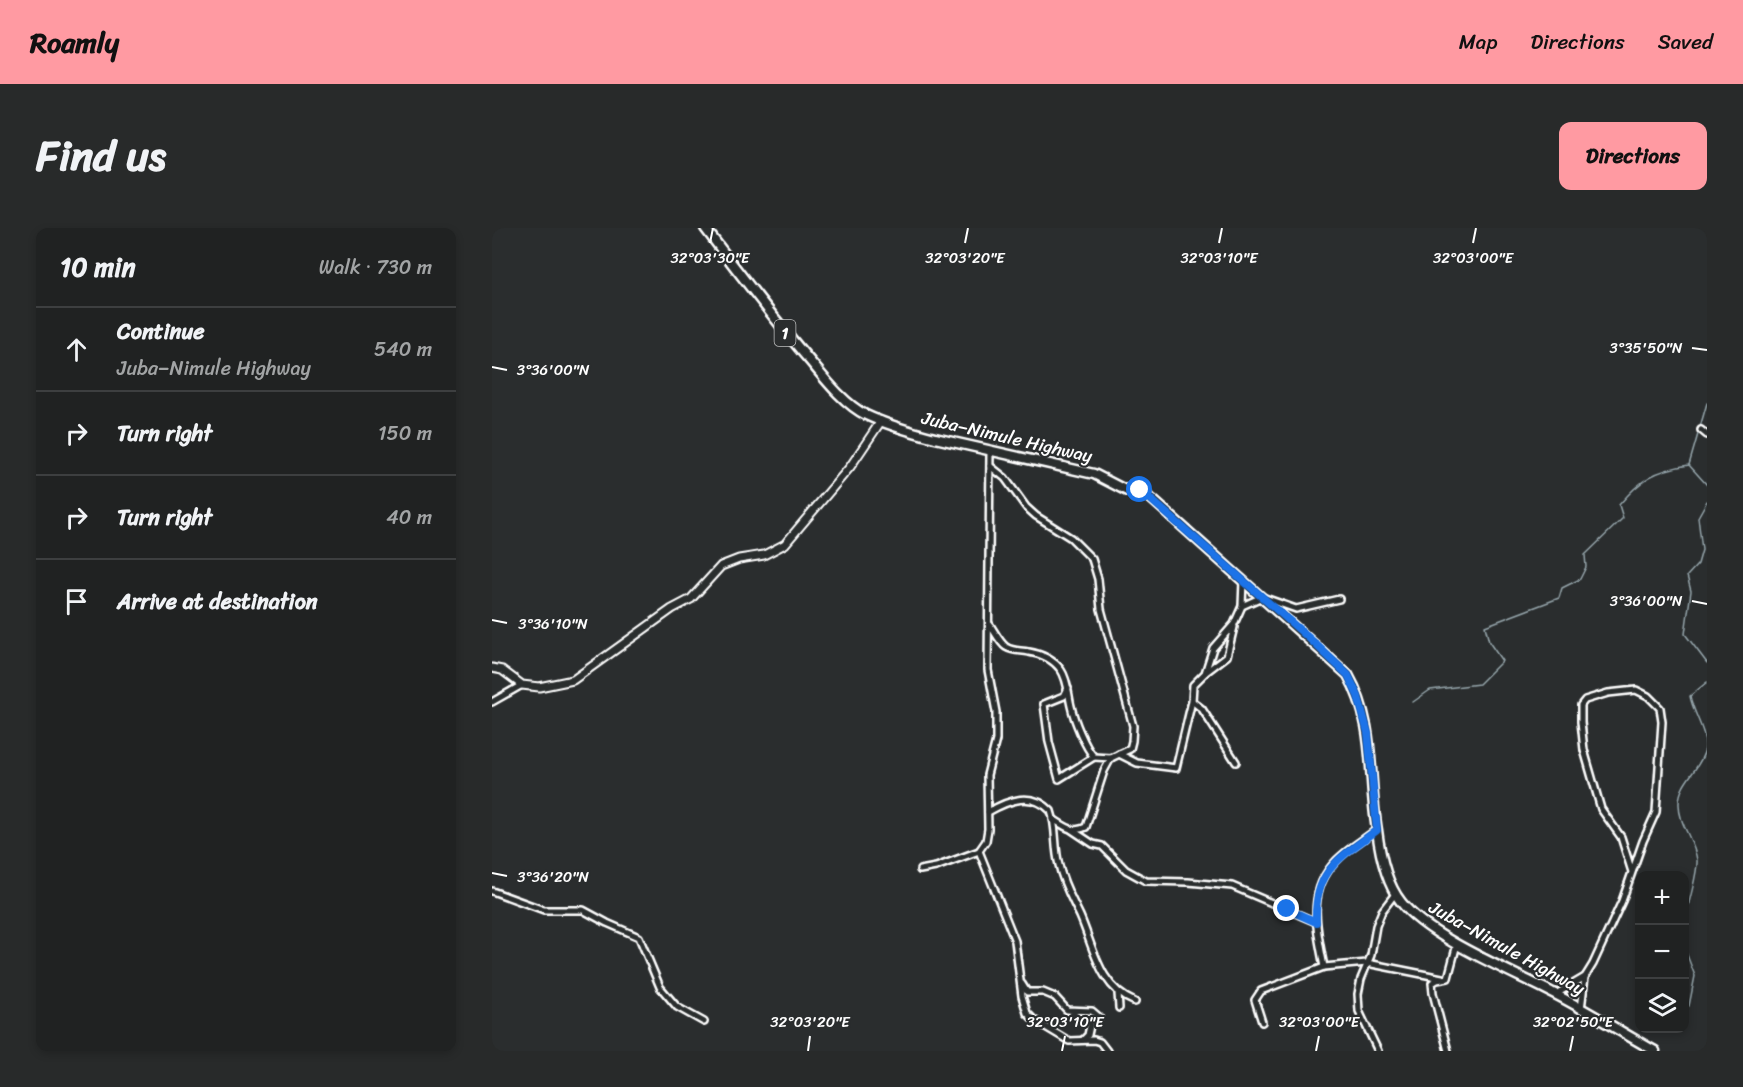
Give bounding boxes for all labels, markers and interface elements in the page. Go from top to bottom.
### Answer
text: Roamly [30,18,119,67]
text: Map [1459,23,1497,61]
text: Directions [1530,23,1625,61]
text: Saved [1658,23,1713,61]
text: Find us [36,119,166,193]
button: Directions [1559,122,1707,190]
text: 10 min [60,244,136,290]
text: 32°03'30"E [671,245,751,271]
text: 32°03'20"E [925,245,1006,271]
text: 32°03'10"E [1180,245,1259,271]
text: 32°03'00"E [1433,245,1515,271]
text: Walk · 730 m [319,250,432,285]
text: Continue [117,312,205,351]
road number: 1 [774,320,796,346]
text: 540 m [374,332,432,367]
icon: ahead [60,333,93,366]
text: 3°35'50"N [1610,335,1683,361]
text: Juba–Nimule Highway [117,351,311,386]
text: 3°36'00"N [517,357,590,383]
street label: Juba–Nimule Highway [917,402,1096,472]
text: Turn right [117,414,212,453]
text: 150 m [378,416,432,451]
icon: right [60,417,93,450]
route start [1126,476,1152,502]
text: Turn right [117,498,212,537]
text: 40 m [386,500,432,535]
icon: right [60,501,93,534]
text: Arrive at destination [117,582,318,621]
icon: arrive [60,585,93,618]
text: 3°36'00"N [1610,588,1683,614]
text: 3°36'10"N [518,611,588,637]
text: 3°36'20"N [517,864,589,890]
map controls [1635,871,1689,1033]
button: + [1635,871,1689,925]
street label: Juba–Nimule Highway [1422,891,1592,1005]
route end [1273,895,1299,921]
button: − [1635,925,1689,979]
button: layers [1635,979,1689,1033]
text: 32°03'20"E [770,1009,851,1035]
text: 32°03'10"E [1026,1009,1105,1035]
text: 32°03'00"E [1279,1009,1361,1035]
text: 32°02'50"E [1533,1009,1615,1035]

